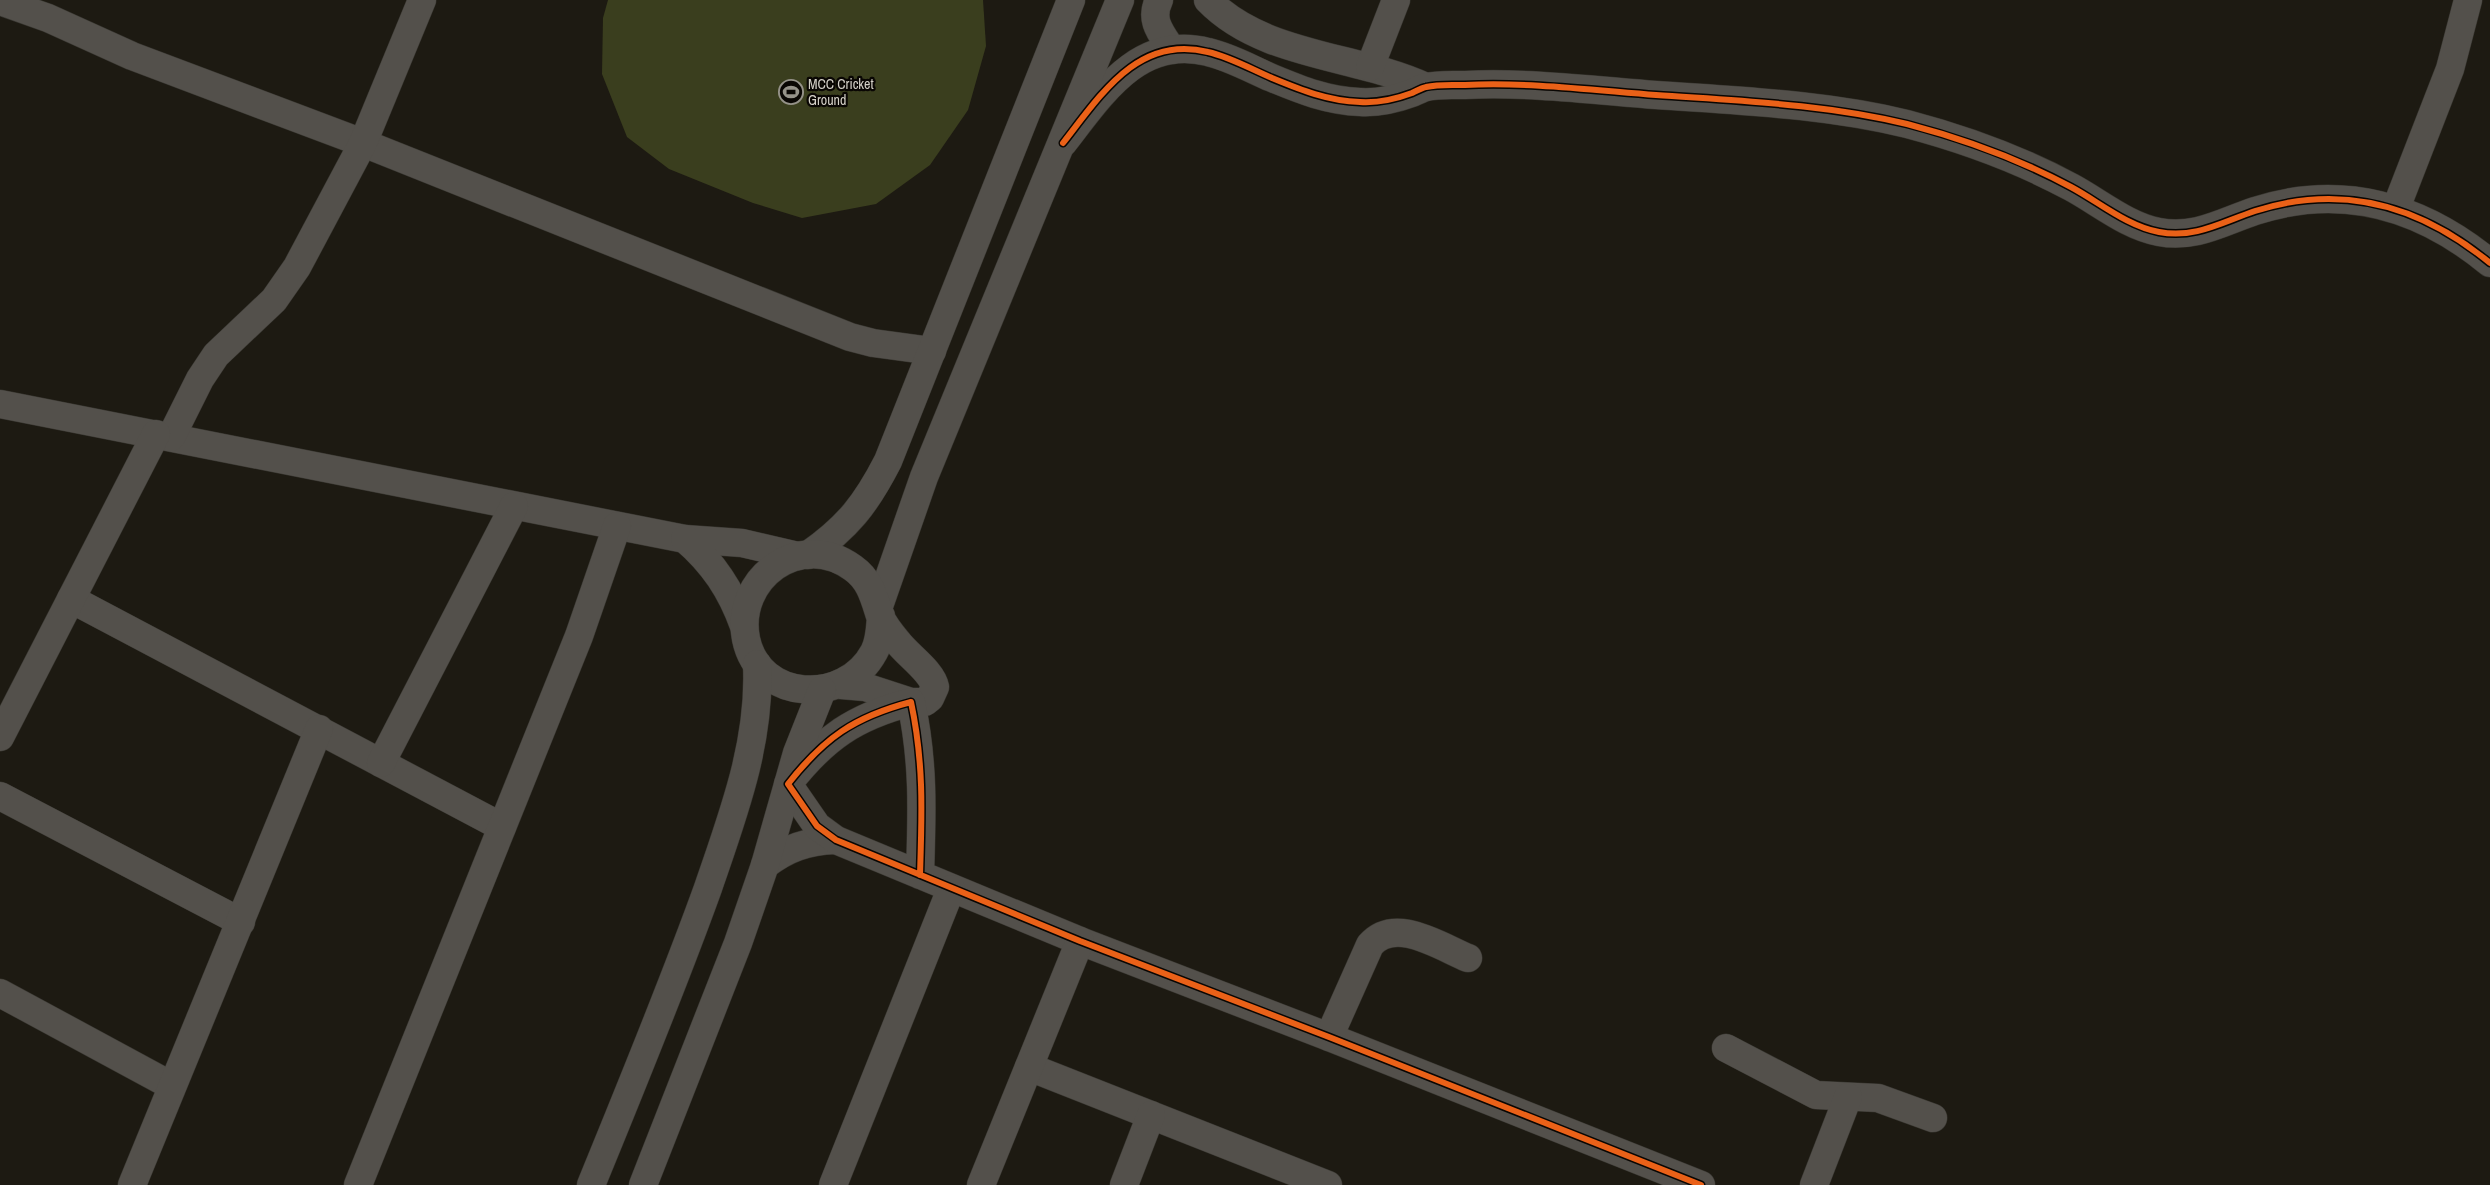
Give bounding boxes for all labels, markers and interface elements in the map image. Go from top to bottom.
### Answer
place label: MCC Cricket Ground [808,75,874,109]
sports icon: MCC Cricket Ground [778,79,804,105]

